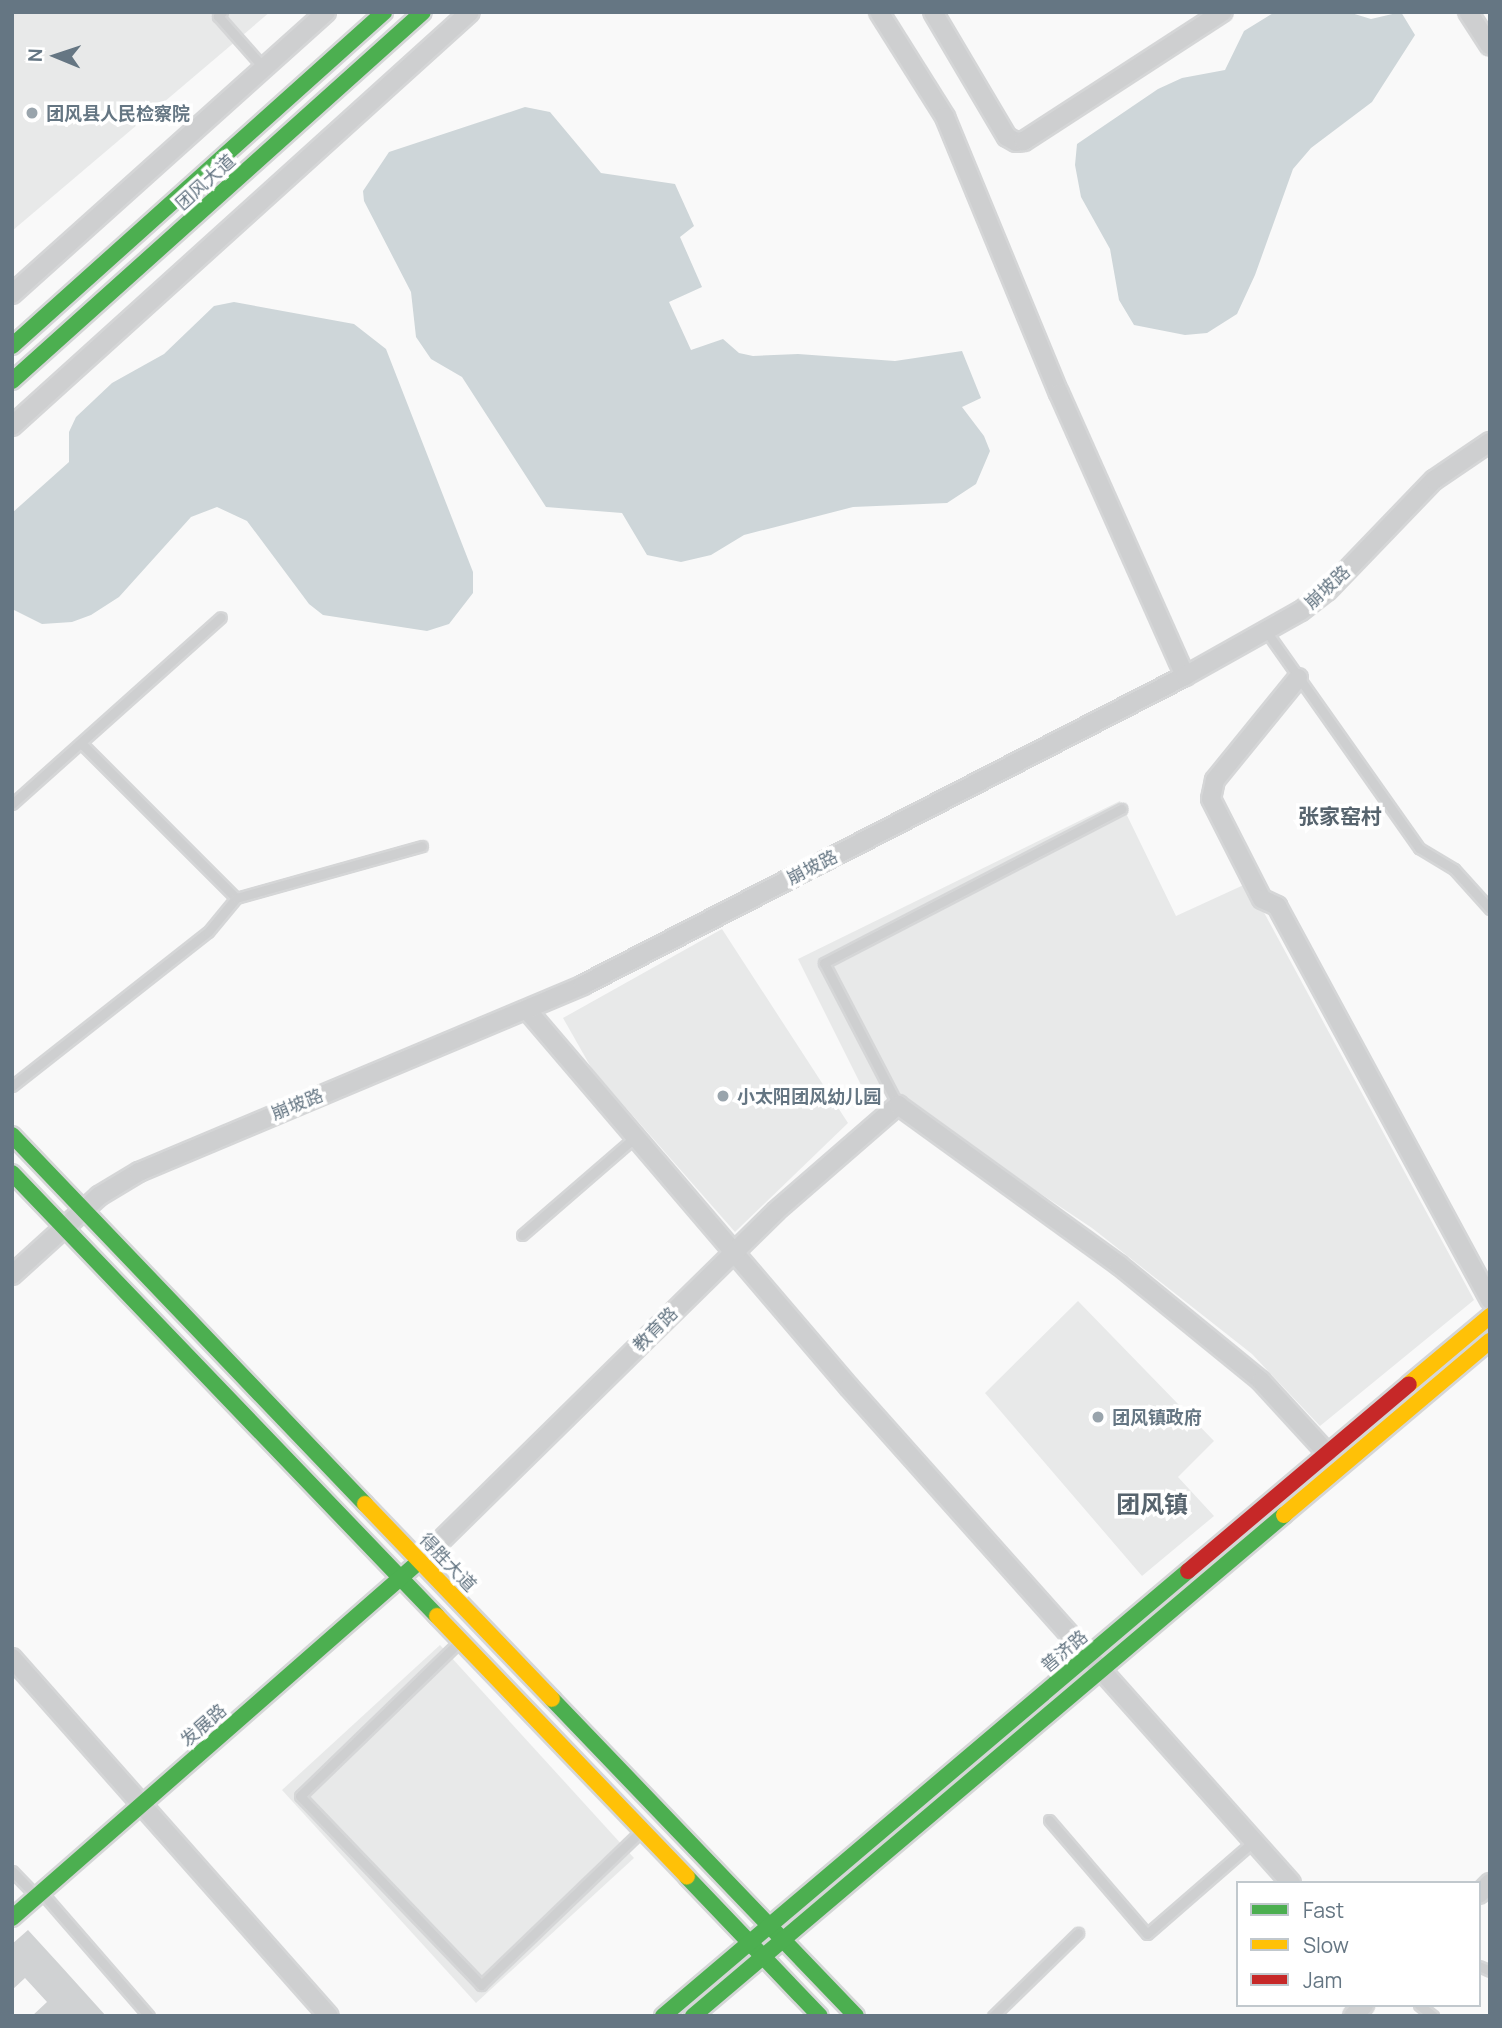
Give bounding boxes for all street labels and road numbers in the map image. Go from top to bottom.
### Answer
street label: 团风大道 [171,150,239,214]
street label: 崩坡路 [1300,561,1354,613]
street label: 崩坡路 [783,845,841,889]
street label: 崩坡路 [268,1084,326,1124]
street label: 教育路 [628,1302,682,1356]
street label: 得胜大道 [415,1529,481,1595]
street label: 普济路 [1036,1625,1092,1677]
street label: 发展路 [176,1699,230,1751]

